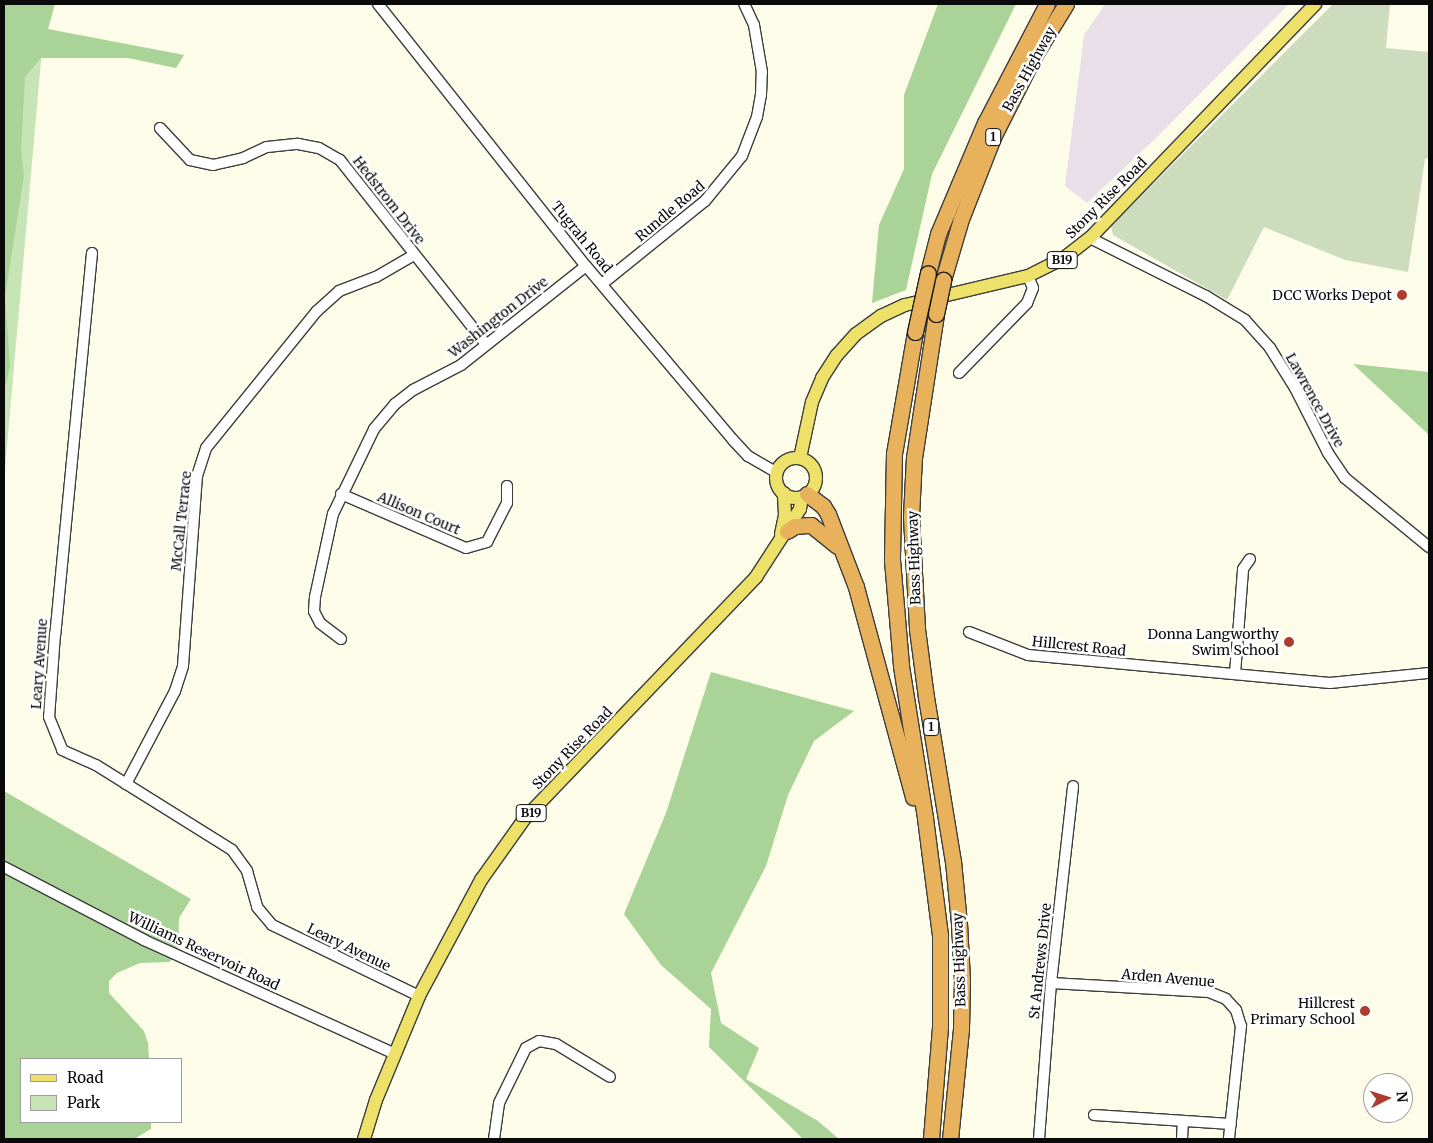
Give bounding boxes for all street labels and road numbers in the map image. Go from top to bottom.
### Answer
street label: Bass Highway [999,24,1059,114]
road number: 1 [984,128,1002,146]
street label: Hedstrom Drive [349,153,429,247]
street label: Stony Rise Road [1062,154,1150,242]
street label: Rundle Road [632,177,708,245]
street label: Tugrah Road [548,198,616,276]
road number: B19 [1046,250,1078,270]
street label: Washington Drive [445,273,551,361]
street label: Lawrence Drive [1282,350,1348,450]
street label: McCall Terrace [167,470,195,572]
street label: Allison Court [375,488,463,538]
street label: Bass Highway [904,511,924,605]
street label: Leary Avenue [27,618,51,710]
street label: Hillcrest Road [1031,633,1127,659]
street label: Stony Rise Road [529,703,615,793]
road number: 1 [922,718,940,736]
road number: B19 [515,804,547,822]
street label: St Andrews Drive [1026,902,1054,1020]
street label: Williams Reservoir Road [126,908,282,994]
street label: Bass Highway [949,913,969,1007]
street label: Leary Avenue [305,920,393,974]
street label: Arden Avenue [1121,966,1215,990]

